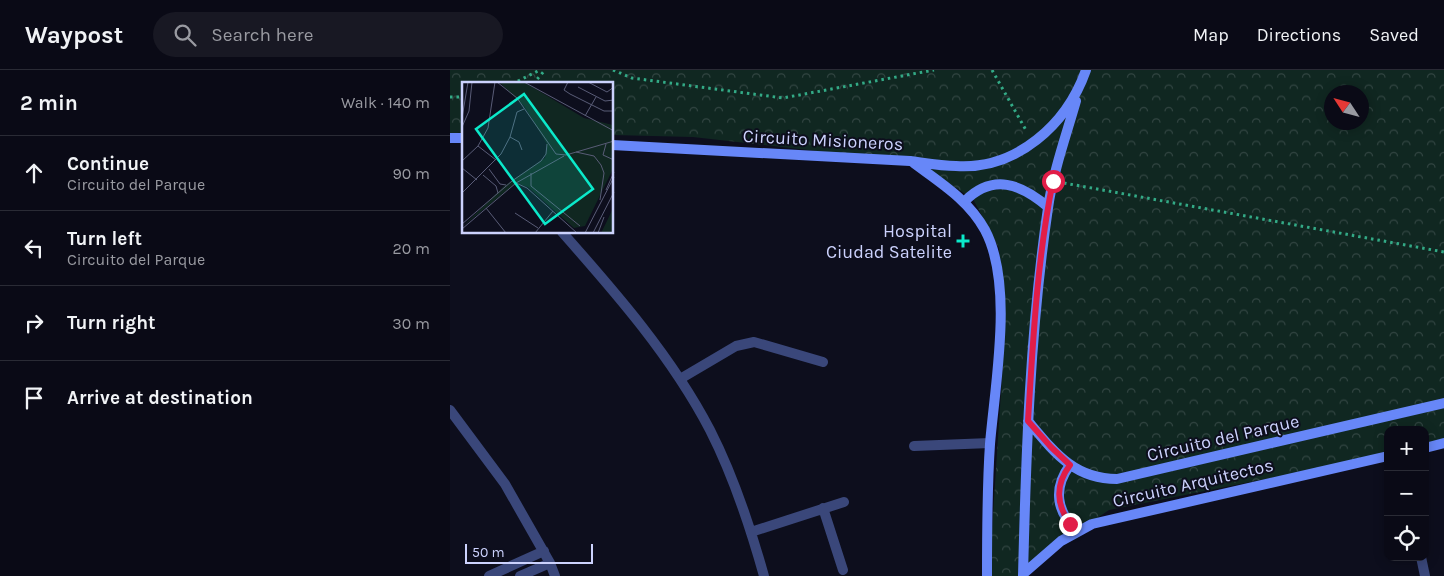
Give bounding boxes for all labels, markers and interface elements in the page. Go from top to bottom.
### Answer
search box [153,12,503,57]
text: Waypost [25,21,123,49]
icon: search [171,21,199,49]
text: Search here [211,24,313,46]
text: Map [1193,24,1229,46]
text: Directions [1257,24,1341,46]
text: Saved [1369,24,1419,46]
inset map [462,82,614,234]
north arrow [1324,85,1369,130]
text: 2 min [20,91,78,115]
text: Walk · 140 m [341,93,430,112]
street label: Circuito Misioneros [742,125,904,155]
text: Continue [67,153,149,175]
icon: ahead [20,159,48,187]
text: 90 m [392,164,430,183]
route start [1042,170,1065,193]
text: Circuito del Parque [67,175,205,194]
place label: Hospital Ciudad Satelite [826,220,952,263]
text: Turn left [67,228,142,250]
icon: left [20,234,48,262]
marker: Hospital Ciudad Satelite [956,234,970,248]
text: 20 m [392,239,430,258]
text: Circuito del Parque [67,250,205,269]
icon: right [20,309,48,337]
text: Turn right [67,312,156,334]
text: 30 m [392,314,430,333]
icon: arrive [20,384,48,412]
text: Arrive at destination [67,387,253,409]
street label: Circuito del Parque [1145,410,1301,466]
map controls [1384,426,1429,561]
button: + [1384,426,1429,471]
street label: Circuito Arquitectos [1110,454,1276,512]
button: − [1384,471,1429,516]
route end [1059,513,1082,536]
button: locate [1384,516,1429,561]
scale bar [465,541,592,564]
text: 50 m [472,544,505,561]

